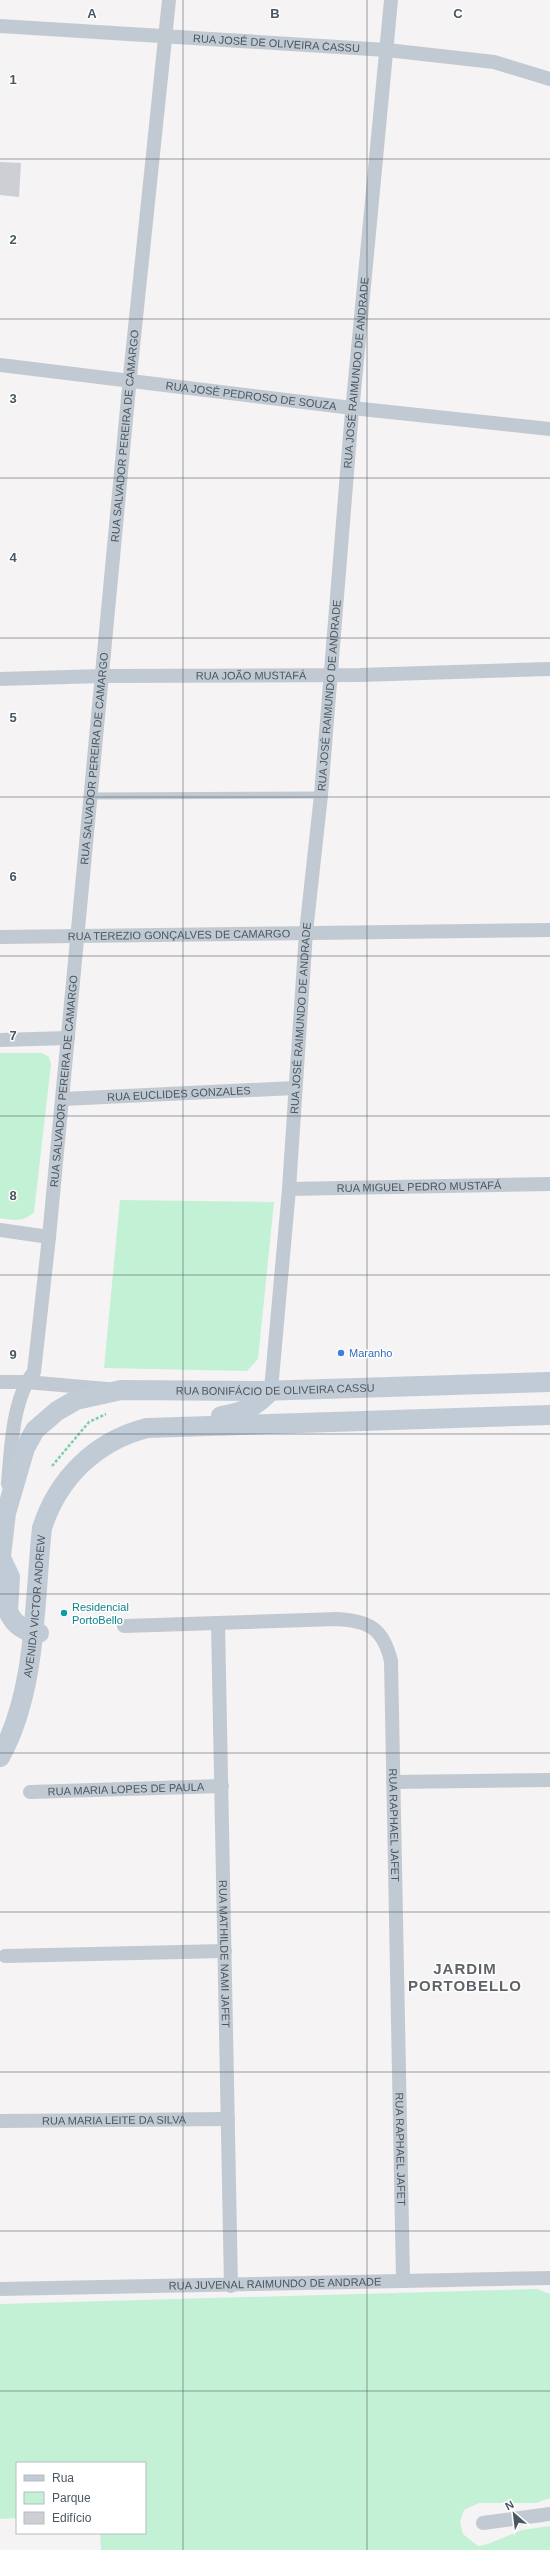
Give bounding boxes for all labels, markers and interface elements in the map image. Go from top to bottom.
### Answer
text: A [87,6,97,21]
text: B [270,6,280,21]
text: C [453,6,463,21]
street label: RUA JOSÉ DE OLIVEIRA CASSU [193,32,360,54]
text: 1 [9,72,17,87]
text: 2 [9,232,17,247]
street label: RUA JOSÉ RAIMUNDO DE ANDRADE [341,276,371,469]
street label: RUA SALVADOR PEREIRA DE CAMARGO [108,329,141,543]
street label: RUA JOSÉ PEDROSO DE SOUZA [165,379,338,412]
text: 3 [9,391,17,406]
text: 4 [9,550,17,565]
street label: RUA JOSÉ RAIMUNDO DE ANDRADE [315,599,343,792]
street label: RUA SALVADOR PEREIRA DE CAMARGO [78,651,110,865]
street label: RUA JOÃO MUSTAFÁ [196,669,307,682]
text: 5 [9,710,17,725]
text: 6 [9,869,17,884]
street label: RUA JOSÉ RAIMUNDO DE ANDRADE [288,922,313,1114]
street label: RUA TEREZIO GONÇALVES DE CAMARGO [68,927,291,942]
street label: RUA SALVADOR PEREIRA DE CAMARGO [48,974,80,1188]
text: 7 [9,1028,17,1043]
street label: RUA EUCLIDES GONZALES [107,1084,251,1103]
street label: RUA MIGUEL PEDRO MUSTAFÁ [337,1179,502,1194]
text: 8 [9,1188,17,1203]
text: 9 [9,1347,17,1362]
place label: Maranho [349,1347,392,1359]
marker: Maranho [336,1348,346,1358]
street label: RUA BONIFÁCIO DE OLIVEIRA CASSU [176,1381,375,1397]
street label: AVENIDA VICTOR ANDREW [21,1534,47,1678]
place label: Residencial PortoBello [72,1601,129,1626]
marker: Residencial PortoBello [59,1608,69,1618]
street label: RUA RAPHAEL JAFET [387,1768,401,1882]
street label: RUA MARIA LOPES DE PAULA [48,1781,205,1797]
street label: RUA MATHILDE NAMI JAFET [217,1880,232,2028]
district label: JARDIM PORTOBELLO [408,1960,522,1994]
street label: RUA RAPHAEL JAFET [393,2092,408,2206]
street label: RUA MARIA LEITE DA SILVA [42,2113,187,2127]
street label: RUA JUVENAL RAIMUNDO DE ANDRADE [169,2275,381,2292]
legend [16,2462,146,2534]
text: Rua [52,2471,74,2485]
text: Parque [52,2491,91,2505]
north arrow [494,2494,534,2534]
text: N [503,2498,516,2512]
text: Edifício [52,2511,92,2525]

